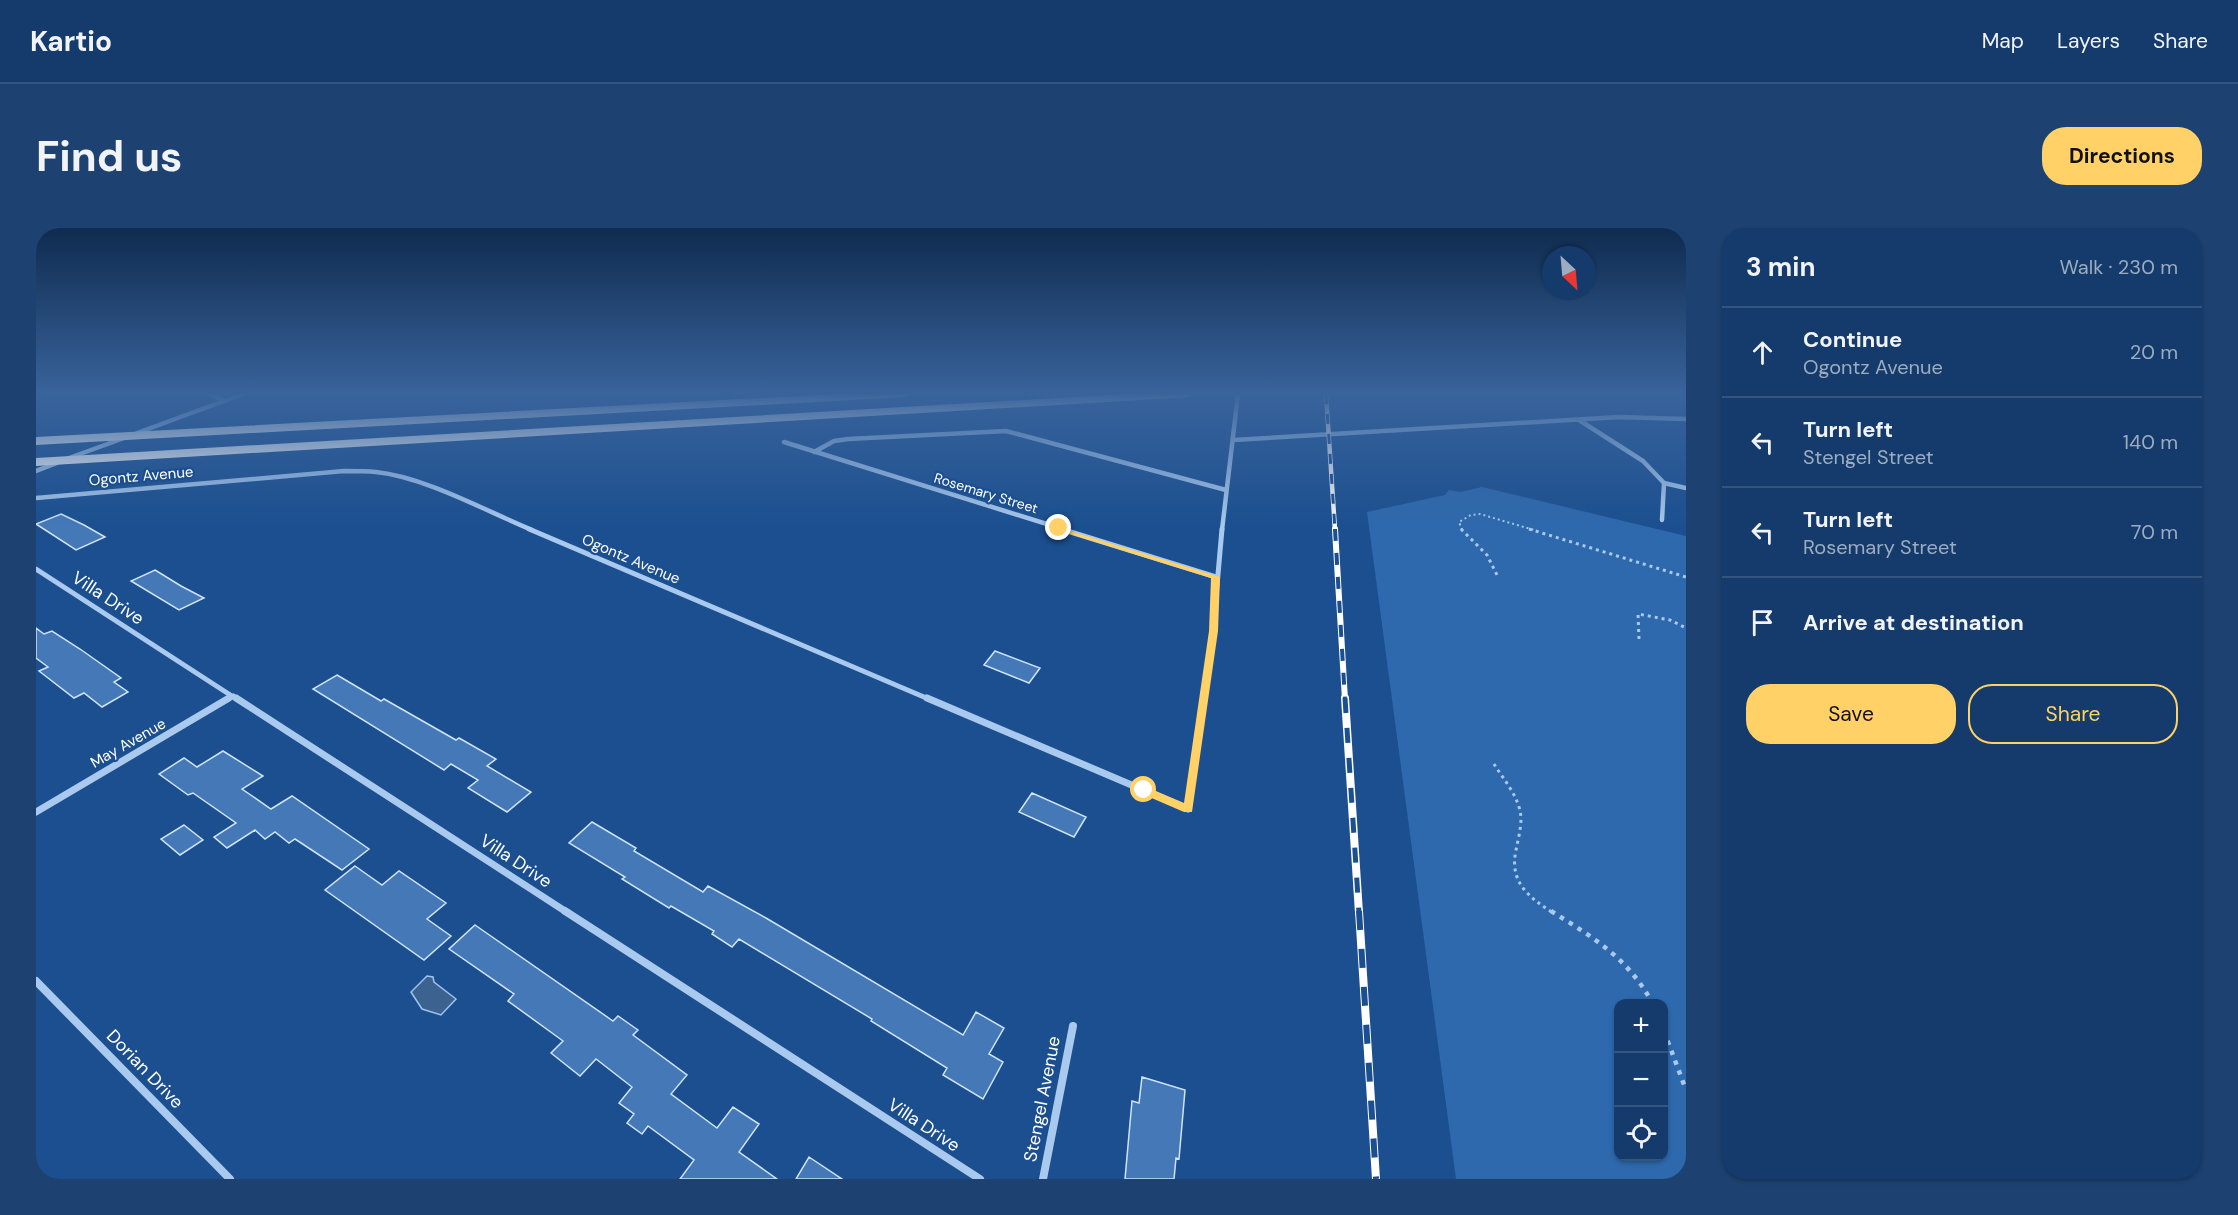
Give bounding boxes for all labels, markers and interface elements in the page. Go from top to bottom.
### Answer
text: Kartio [30,23,112,60]
text: Map [1982,27,2024,55]
text: Layers [2057,27,2120,55]
text: Share [2153,27,2208,55]
button: Directions [2042,127,2202,185]
text: Find us [36,129,182,184]
north arrow [1542,246,1596,300]
text: 3 min [1746,250,1815,284]
text: Walk · 230 m [2059,254,2178,280]
text: Continue [1803,325,1902,354]
icon: ahead [1746,336,1779,369]
text: 20 m [2130,339,2178,365]
text: Ogontz Avenue [1803,354,1943,380]
text: Turn left [1803,415,1893,444]
icon: left [1746,426,1779,459]
text: 140 m [2123,429,2178,455]
text: Stengel Street [1803,444,1934,470]
street label: Ogontz Avenue [88,461,194,491]
street label: Rosemary Street [932,469,1040,517]
text: Turn left [1803,505,1893,534]
route end [1045,514,1071,540]
icon: left [1746,516,1779,549]
text: 70 m [2131,519,2178,545]
street label: Ogontz Avenue [579,529,683,589]
text: Rosemary Street [1803,534,1957,560]
street label: Villa Drive [67,566,149,630]
icon: arrive [1746,606,1779,639]
text: Arrive at destination [1803,608,2024,637]
button: Save [1746,684,1956,744]
button: Share [1968,684,2178,744]
street label: May Avenue [87,713,169,773]
route start [1130,776,1156,802]
street label: Villa Drive [475,829,557,893]
map controls [1614,999,1668,1161]
button: + [1614,999,1668,1053]
street label: Dorian Drive [101,1024,189,1114]
street label: Stengel Avenue [1018,1034,1066,1164]
button: − [1614,1053,1668,1107]
street label: Villa Drive [883,1093,965,1157]
button: locate [1614,1107,1668,1161]

